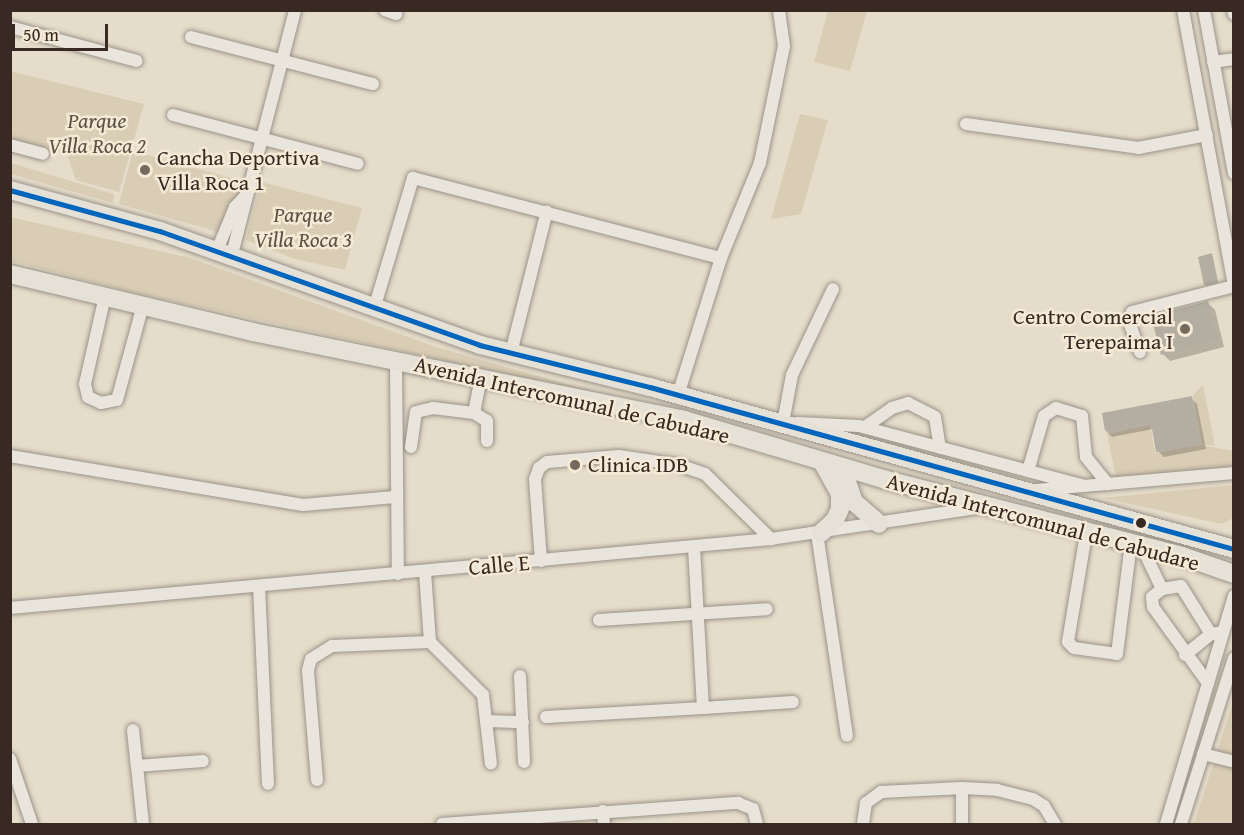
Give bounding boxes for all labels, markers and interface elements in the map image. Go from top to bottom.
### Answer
scale bar [15,12,111,50]
text: 50 m [23,21,59,48]
park label: Parque Villa Roca 2 [48,107,146,158]
place label: Cancha Deportiva Villa Roca 1 [157,144,319,196]
marker: Cancha Deportiva Villa Roca 1 [138,163,152,177]
park label: Parque Villa Roca 3 [254,201,352,252]
place label: Centro Comercial Terepaima I [1013,303,1173,354]
marker: Centro Comercial Terepaima I [1178,322,1192,336]
street label: Avenida Intercomunal de Cabudare [412,351,732,449]
place label: Clinica IDB [588,452,688,478]
marker: Clinica IDB [566,456,584,474]
street label: Avenida Intercomunal de Cabudare [884,467,1202,577]
unlabelled marker [1135,517,1147,529]
street label: Calle E [467,549,531,581]

